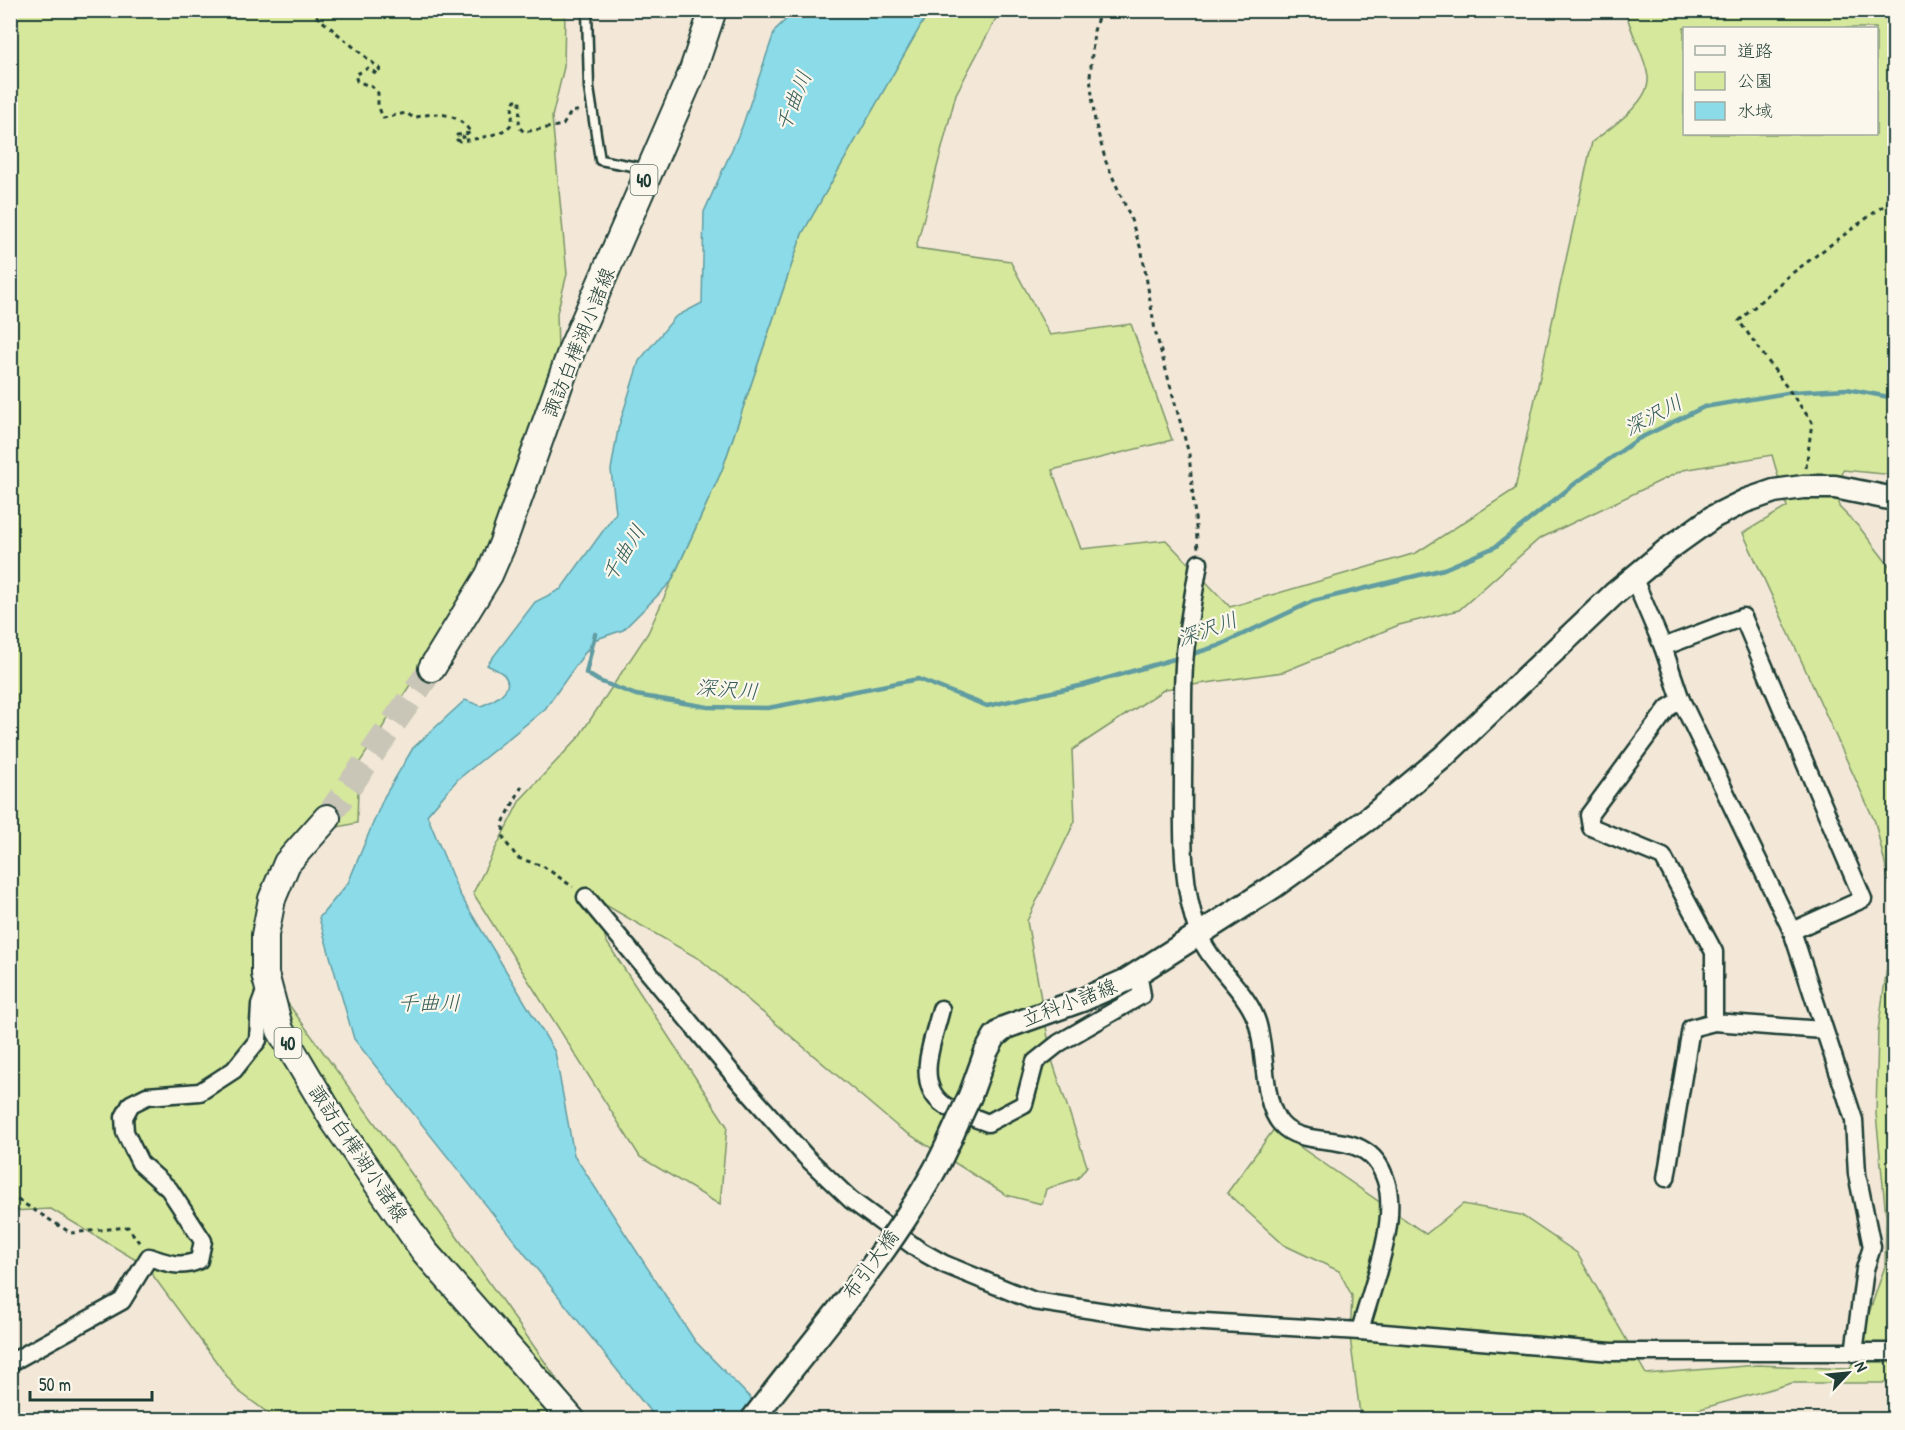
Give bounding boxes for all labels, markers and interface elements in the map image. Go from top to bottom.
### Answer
legend [1683,27,1878,135]
text: 道路 [1737,38,1773,63]
water label: 千曲川 [768,66,818,136]
text: 公園 [1737,68,1773,93]
text: 水域 [1737,98,1773,123]
road number: 40 [630,165,658,195]
street label: 諏訪白樺湖小諸線 [536,263,620,421]
water label: 深沢川 [1618,387,1688,443]
water label: 千曲川 [594,519,652,587]
water label: 深沢川 [1172,605,1242,653]
water label: 深沢川 [695,672,759,706]
street label: 立科小諸線 [1017,971,1121,1033]
water label: 千曲川 [398,988,461,1017]
road number: 40 [274,1028,302,1058]
street label: 諏訪白樺湖小諸線 [303,1079,415,1227]
street label: 布引大橋 [836,1224,904,1304]
north arrow [1818,1343,1878,1403]
text: N [1850,1358,1873,1376]
scale bar [30,1364,152,1402]
text: 50 m [39,1372,71,1397]

